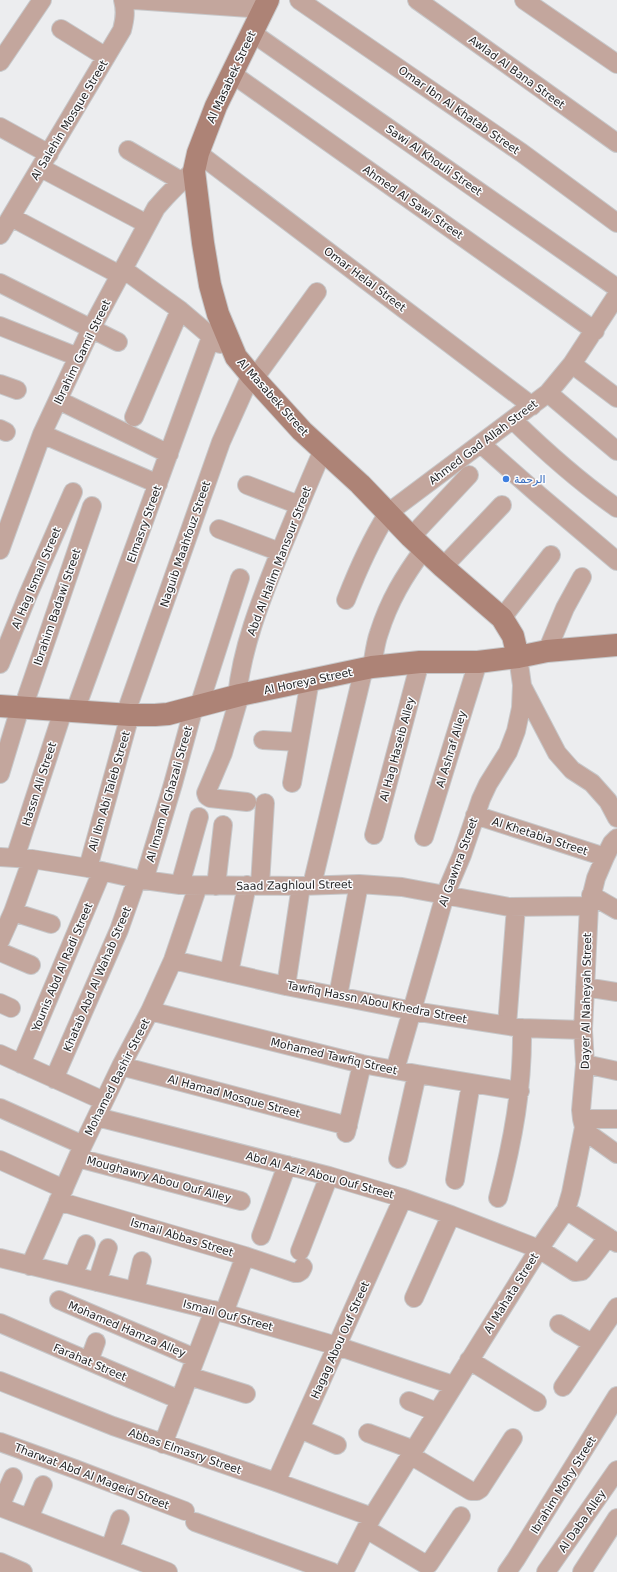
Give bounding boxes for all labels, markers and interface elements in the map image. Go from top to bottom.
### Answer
street label: Al Masabek Street [204,29,259,125]
street label: Awlad Al Bana Street [466,33,568,112]
street label: Al Salehin Mosque Street [28,57,111,183]
street label: Omar Ibn Al Khatab Street [396,64,522,158]
street label: Sawi Al Khouli Street [383,122,485,199]
street label: Ahmed Al Sawi Street [360,163,466,242]
street label: Omar Helal Street [321,244,409,315]
street label: Ibrahim Gamil Street [51,297,114,407]
street label: Al Masabek Street [234,356,311,439]
street label: Ahmed Gad Allah Street [426,397,541,487]
place label: الرحمة [514,473,546,486]
marker: الرحمة [501,474,511,484]
street label: Naguib Maahfouz Street [158,479,213,609]
street label: Elmasry Street [124,483,165,565]
street label: Abd Al Halim Mansour Street [245,484,314,637]
street label: Al Hag Ismail Street [9,525,64,631]
street label: Ibrahim Badawi Street [31,546,84,667]
street label: Al Horeya Street [263,666,354,697]
street label: Al Hag Haseib Alley [377,695,418,803]
street label: Al Ashraf Alley [434,709,470,789]
street label: Al Imam Al Ghazali Street [144,724,195,864]
street label: Ali Ibn Abi Taleb Street [86,729,133,853]
street label: Hassn Ali Street [20,740,59,828]
street label: Al Gawhra Street [436,815,481,908]
street label: Al Khetabia Street [490,815,590,858]
street label: Saad Zaghloul Street [236,878,353,893]
street label: Younis Abd Al Radi Street [29,900,96,1034]
street label: Khatab Abd Al Wahab Street [61,904,134,1054]
street label: Dayer Al Naheyah Street [579,932,594,1069]
street label: Tawfiq Hassn Abou Khedra Street [285,978,469,1026]
street label: Mohamed Bashir Street [82,1016,153,1138]
street label: Mohamed Tawfiq Street [269,1036,399,1078]
street label: Al Hamad Mosque Street [166,1073,302,1121]
street label: Abd Al Aziz Abou Ouf Street [244,1149,396,1202]
street label: Moughawry Abou Ouf Alley [85,1154,233,1205]
street label: Ismail Abbas Street [129,1216,236,1260]
street label: Al Mahata Street [482,1250,542,1336]
street label: Hagag Abou Ouf Street [309,1279,373,1401]
street label: Ismail Ouf Street [182,1297,275,1334]
street label: Mohamed Hamza Alley [66,1299,188,1360]
street label: Farahat Street [51,1341,129,1384]
street label: Abbas Elmasry Street [127,1426,244,1477]
street label: Ibrahim Mohy Street [528,1434,599,1536]
street label: Tharwat Abd Al Mageid Street [12,1441,172,1512]
street label: Al Daba Alley [556,1487,609,1555]

